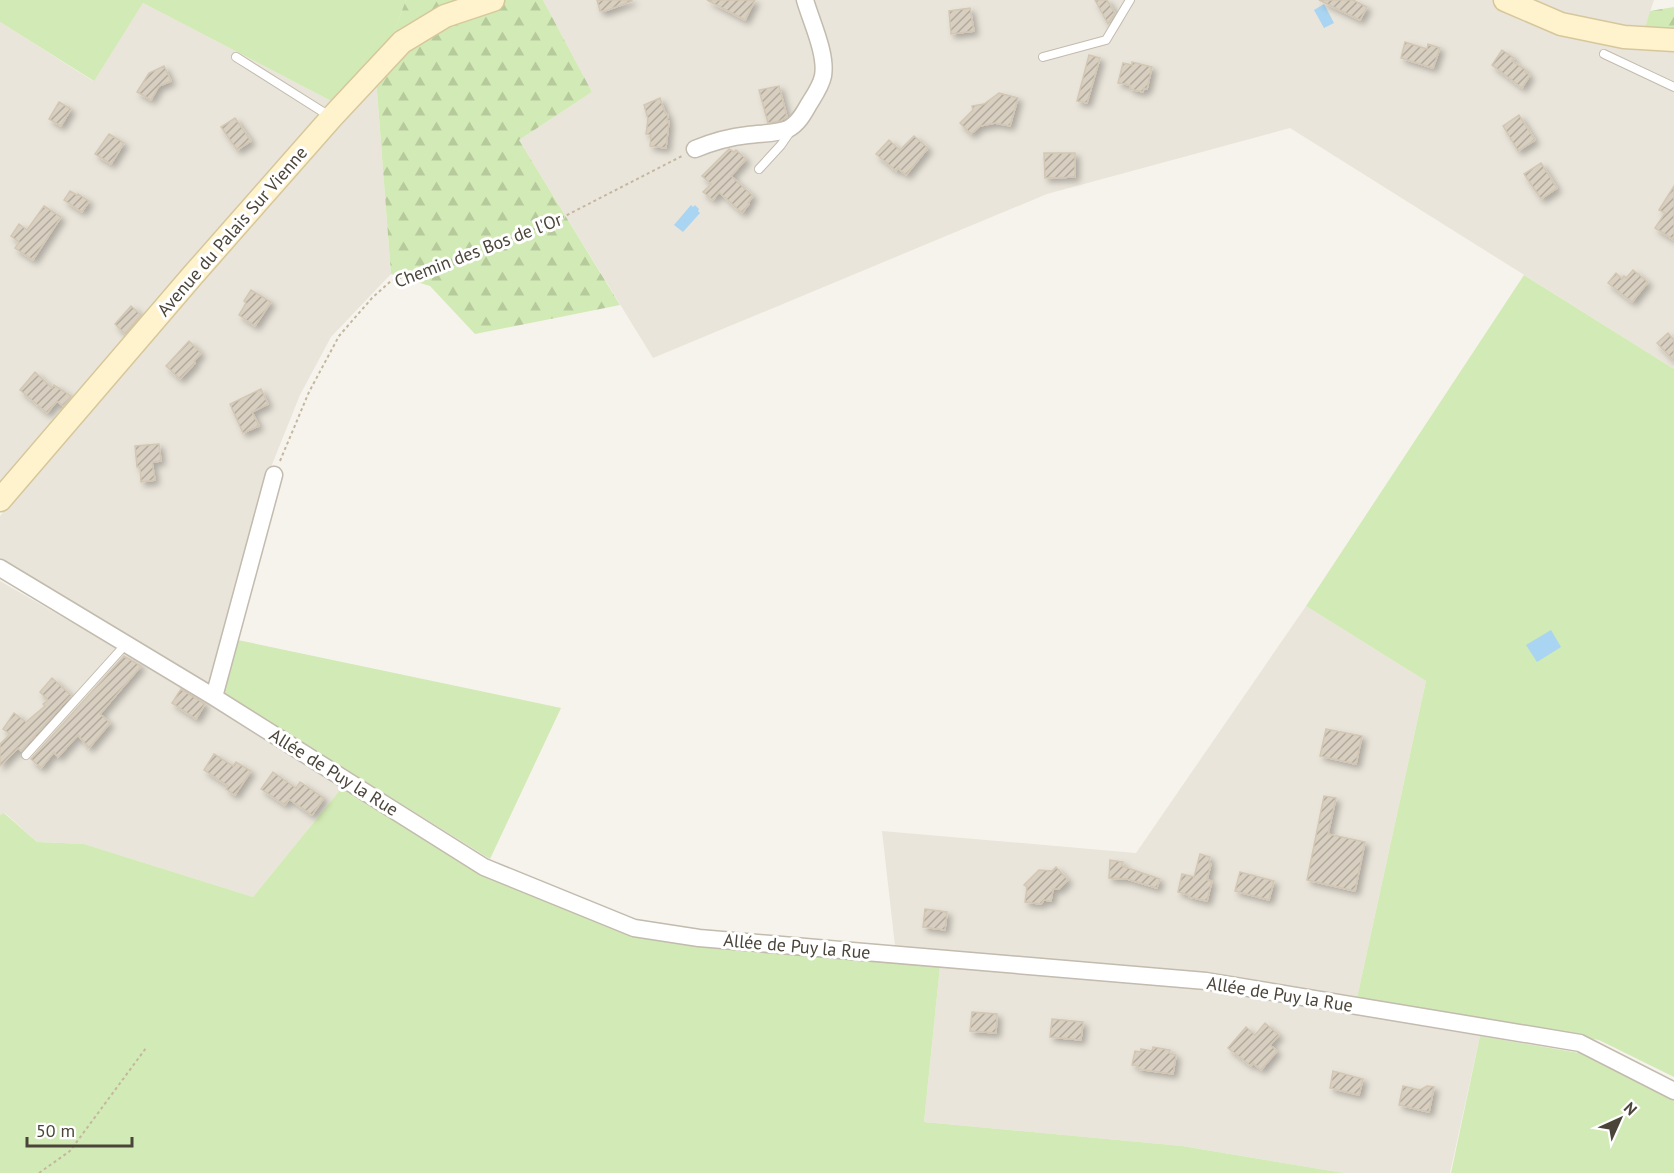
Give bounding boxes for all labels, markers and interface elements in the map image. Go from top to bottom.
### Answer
street label: Avenue du Palais Sur Vienne [152,141,312,321]
street label: Chemin des Bos de l'Or [391,207,565,293]
street label: Allée de Puy la Rue [265,723,403,821]
street label: Allée de Puy la Rue [722,928,872,964]
street label: Allée de Puy la Rue [1205,971,1355,1017]
north arrow [1590,1089,1650,1149]
text: N [1620,1098,1641,1119]
scale bar [27,1110,132,1148]
text: 50 m [36,1119,75,1142]

